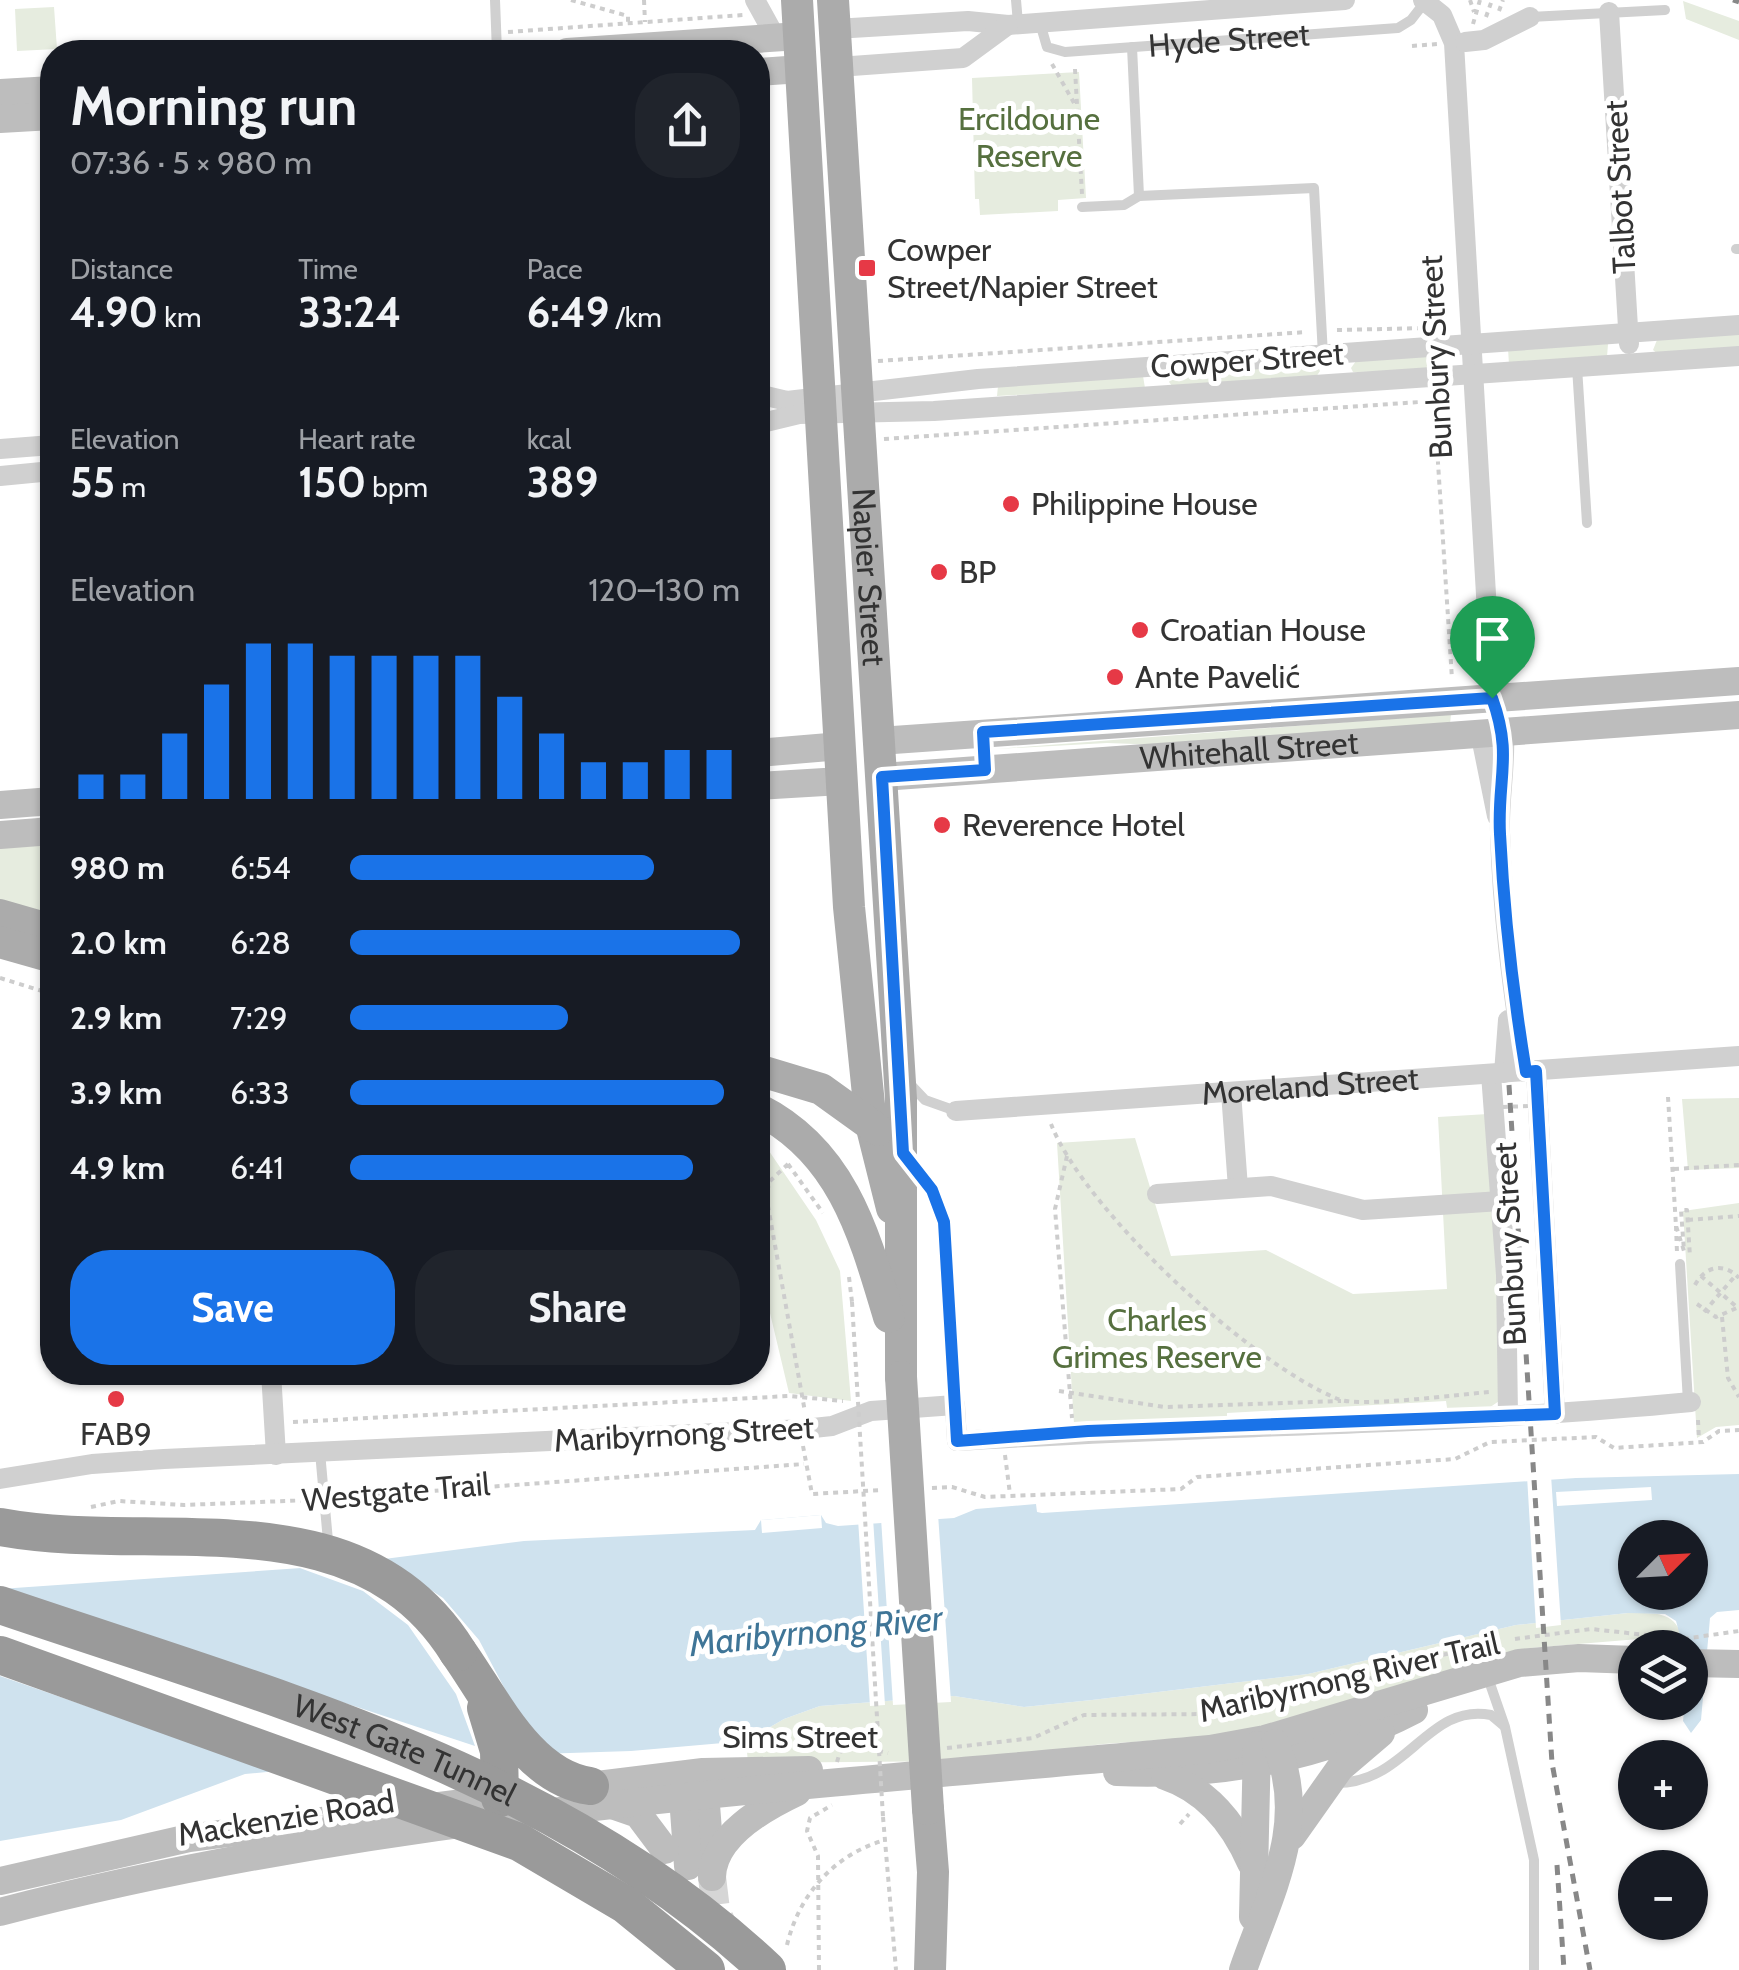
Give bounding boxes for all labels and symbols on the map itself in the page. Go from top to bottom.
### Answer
street label: Hyde Street [1147,14,1311,65]
park label: Ercildoune Reserve [958,99,1100,175]
street label: Talbot Street [1595,99,1644,275]
place label: Cowper Street/Napier Street [887,230,1158,306]
street label: Bunbury Street [1411,254,1460,460]
marker: Cowper Street/Napier Street [856,257,878,279]
street label: Cowper Street [1149,333,1345,386]
place label: Philippine House [1031,484,1258,523]
street label: Napier Street [844,487,894,667]
marker: Philippine House [1000,493,1022,515]
place label: BP [959,552,996,591]
marker: BP [928,561,950,583]
pin [1450,596,1535,699]
place label: Croatian House [1160,610,1366,649]
marker: Croatian House [1129,619,1151,641]
place label: Ante Pavelić [1135,657,1300,696]
marker: Ante Pavelić [1104,666,1126,688]
street label: Whitehall Street [1138,723,1360,777]
place label: Reverence Hotel [962,805,1185,844]
marker: Reverence Hotel [931,814,953,836]
street label: Moreland Street [1200,1059,1420,1113]
street label: Bunbury Street [1485,1141,1534,1347]
park label: Charles Grimes Reserve [1052,1300,1262,1376]
marker: FAB9 [105,1388,127,1410]
street label: Maribyrnong Street [553,1407,815,1460]
place label: FAB9 [80,1414,152,1453]
street label: Westgate Trail [300,1464,492,1519]
north arrow [1618,1520,1708,1610]
water label: Maribyrnong River [686,1596,946,1665]
street label: Maribyrnong River Trail [1195,1623,1503,1730]
street label: West Gate Tunnel [288,1686,523,1814]
street label: Sims Street [722,1717,878,1756]
street label: Mackenzie Road [175,1781,397,1854]

